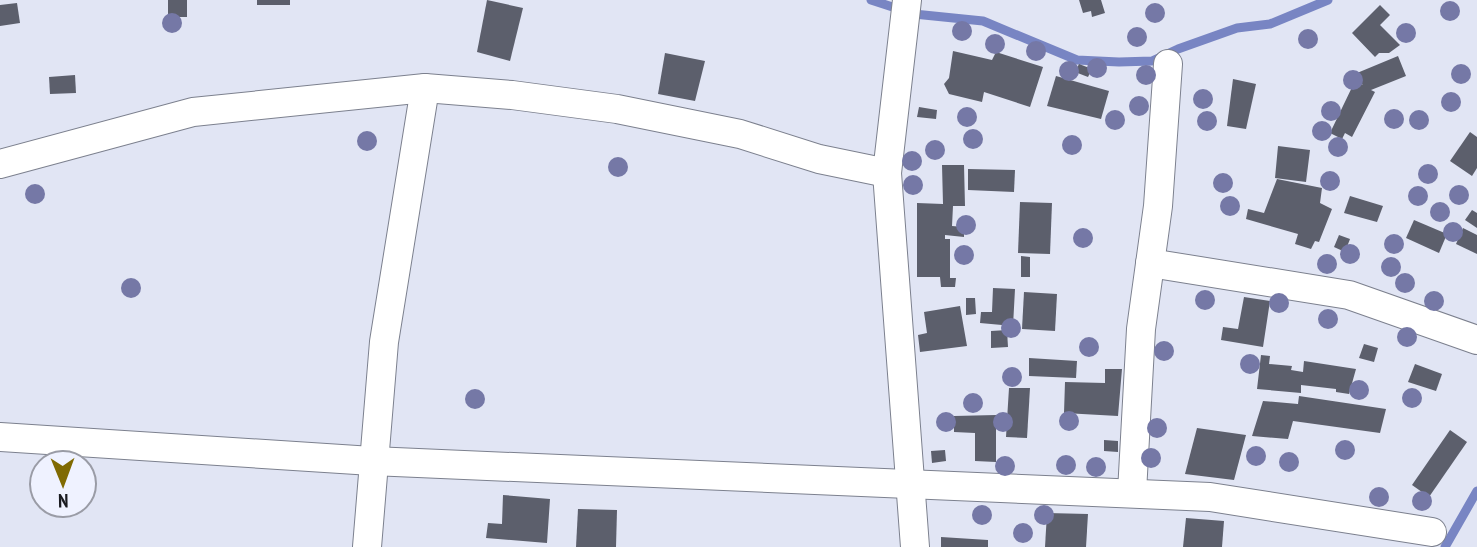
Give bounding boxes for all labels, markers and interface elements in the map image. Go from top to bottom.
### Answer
north arrow [28,449,98,519]
text: N [58,489,69,513]

